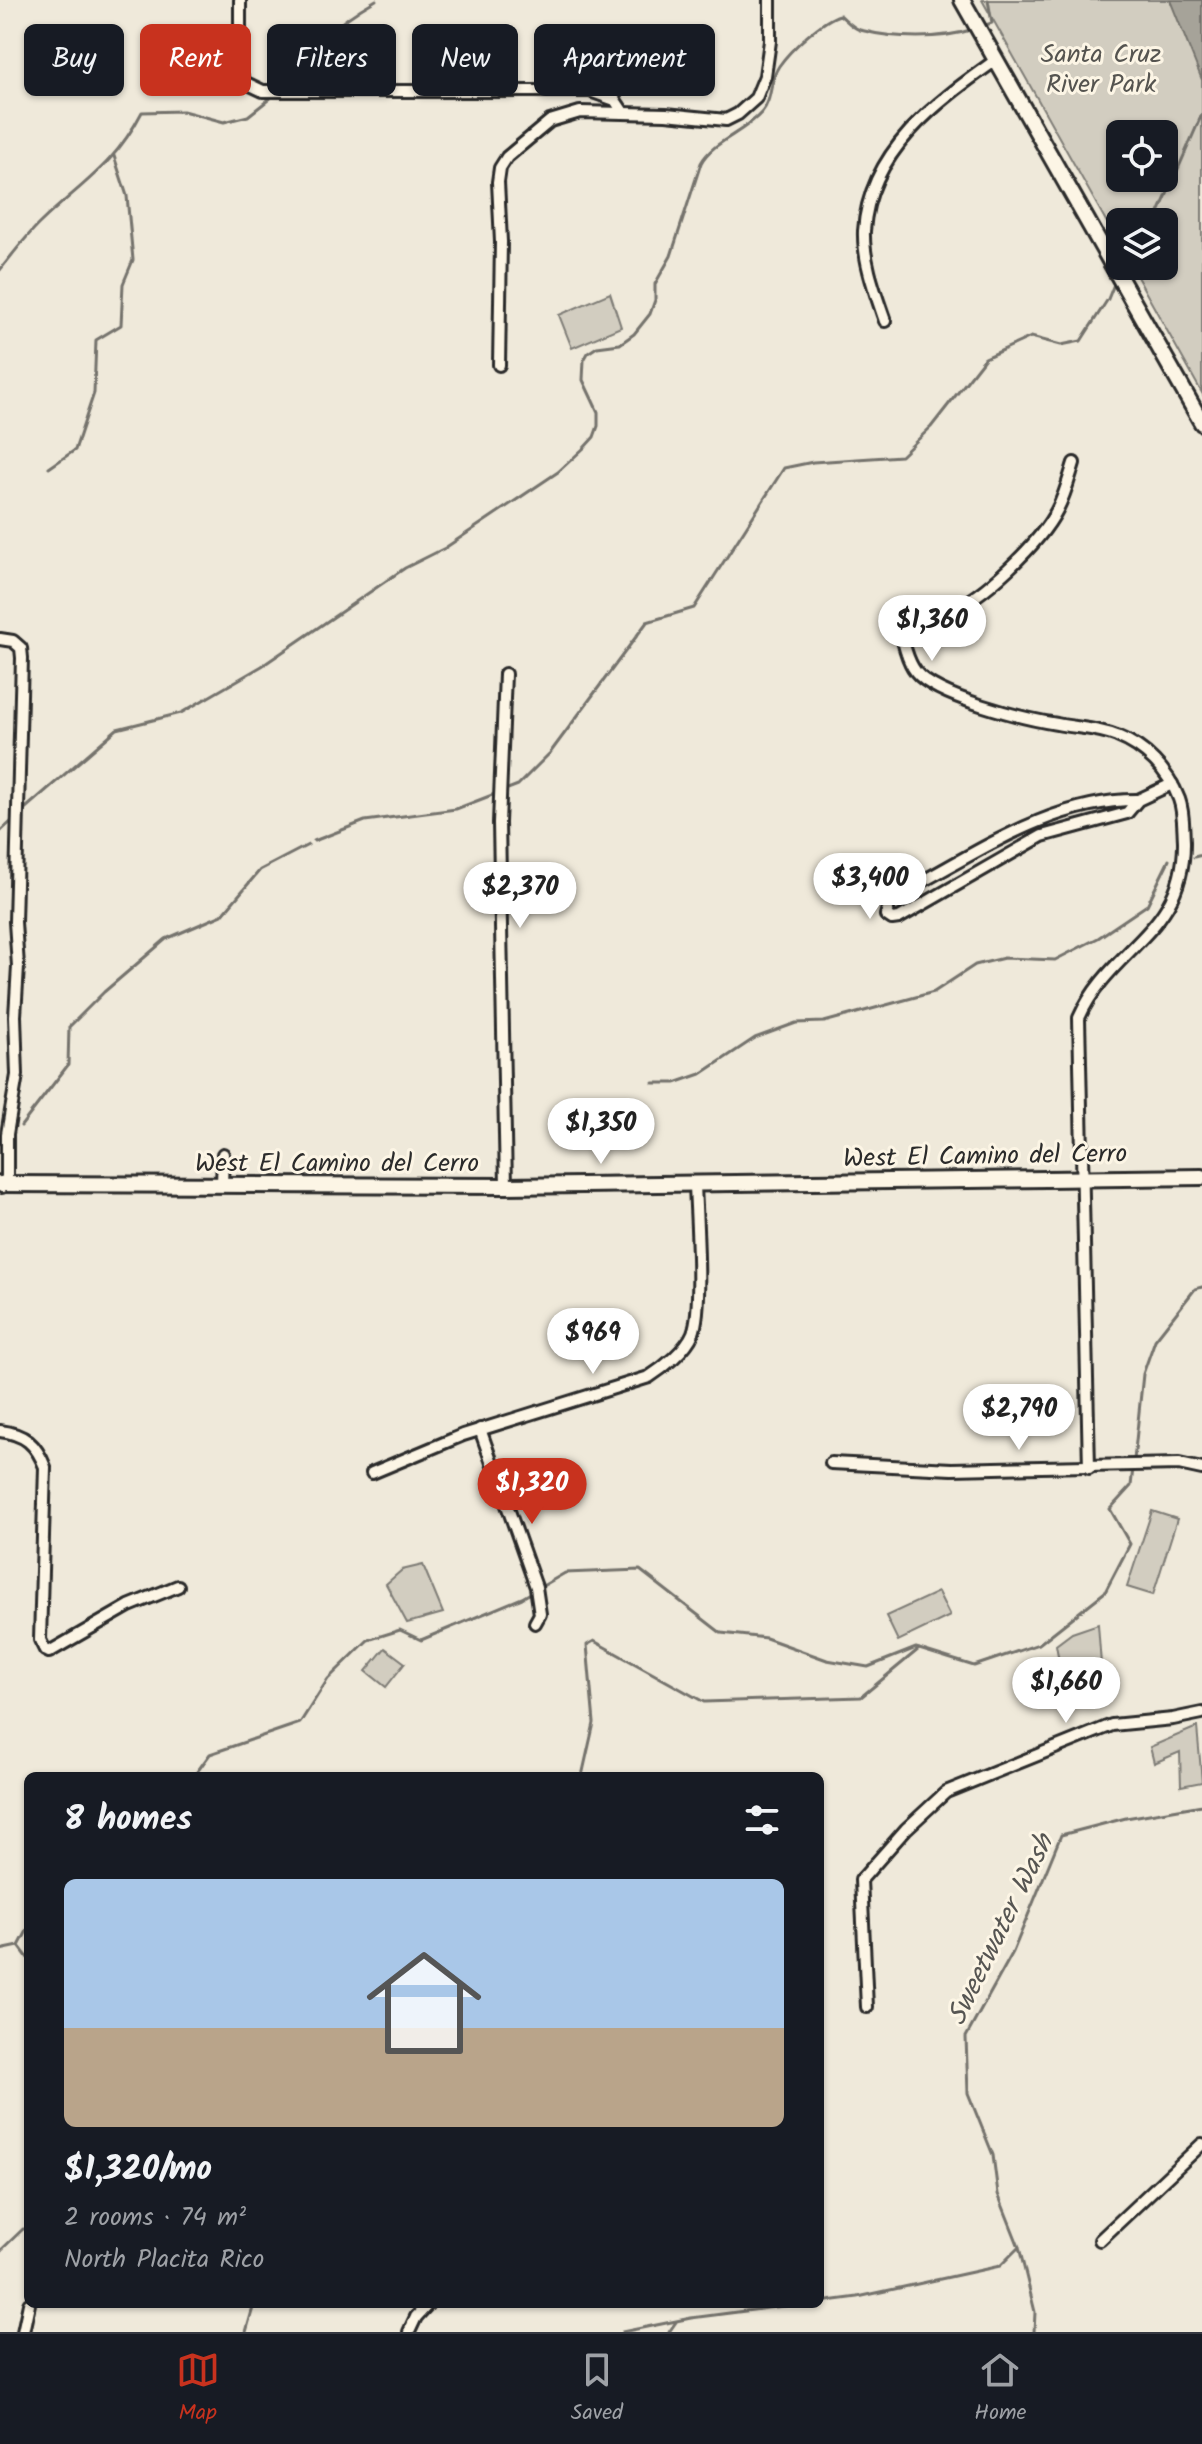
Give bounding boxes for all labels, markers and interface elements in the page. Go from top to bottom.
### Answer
chip: Buy [24,24,124,96]
chip: Rent [140,24,251,96]
chip: Filters [267,24,396,96]
chip: New [412,24,518,96]
chip: Apartment [534,24,715,96]
park label: Santa Cruz River Park [1041,34,1161,106]
map controls [1106,120,1178,280]
button: locate [1106,120,1178,192]
button: layers [1106,208,1178,280]
pin: $1,360 [867,595,997,663]
text: $1,360 [896,600,968,642]
pin: $3,400 [805,853,935,921]
text: $3,400 [831,858,909,900]
pin: $2,370 [455,862,585,930]
text: $2,370 [481,867,559,909]
pin: $1,350 [536,1098,666,1166]
text: $1,350 [566,1103,636,1145]
street label: West El Camino del Cerro [843,1134,1127,1180]
street label: West El Camino del Cerro [195,1143,479,1185]
pin: $969 [546,1308,640,1376]
text: $969 [565,1313,621,1355]
pin: $2,790 [954,1384,1084,1452]
text: $2,790 [981,1389,1057,1431]
pin: $1,320 [467,1458,597,1526]
text: $1,320 [496,1463,568,1505]
pin: $1,660 [1001,1657,1131,1725]
text: $1,660 [1030,1662,1102,1704]
text: 8 homes [64,1793,192,1847]
icon: filters [740,1798,784,1842]
water label: Sweetwater Wash [936,1825,1068,2033]
icon: home [352,1931,496,2075]
text: $1,320/mo [64,2143,212,2197]
text: 2 rooms · 74 m² [64,2197,246,2239]
text: North Placita Rico [64,2239,264,2281]
tab: Map [176,2348,220,2431]
tab: Saved [571,2348,623,2431]
tab: Home [974,2348,1026,2431]

